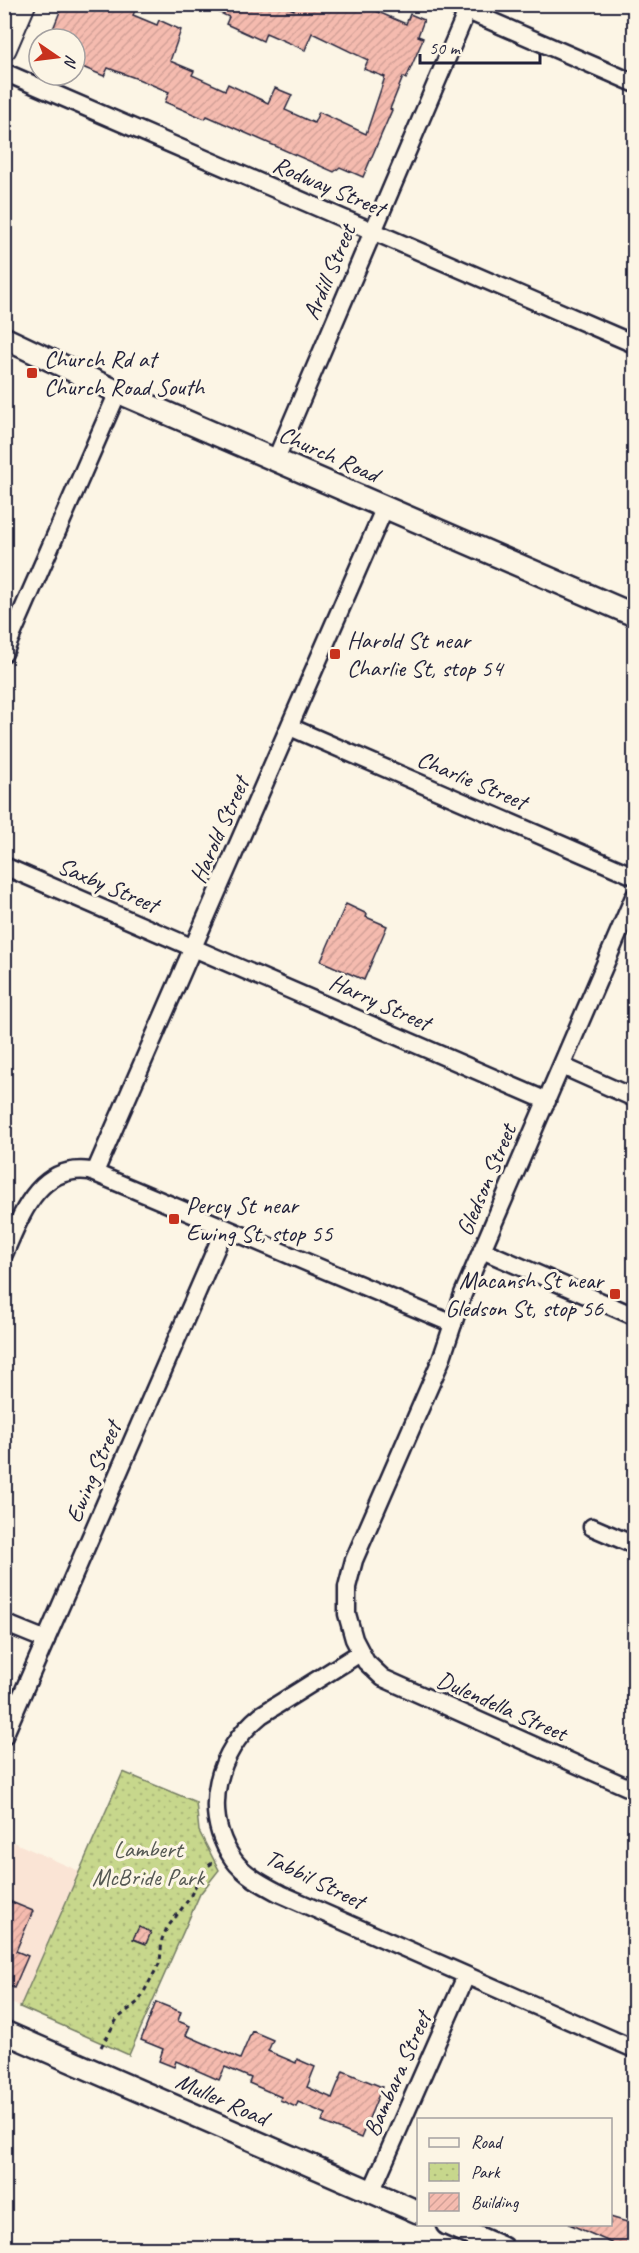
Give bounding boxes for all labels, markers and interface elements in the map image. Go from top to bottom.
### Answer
north arrow [27,27,87,87]
scale bar [420,27,540,65]
text: 50 m [429,37,462,59]
text: N [59,53,81,71]
street label: Rodway Street [268,149,392,224]
street label: Ardill Street [296,218,363,324]
place label: Church Rd at Church Road South [44,344,206,402]
marker: Church Rd at Church Road South [25,366,39,380]
street label: Church Road [274,419,387,491]
place label: Harold St near Charlie St, stop 54 [347,625,505,683]
marker: Harold St near Charlie St, stop 54 [328,647,342,661]
street label: Charlie Street [413,744,534,818]
street label: Harold Street [182,770,257,888]
street label: Saxby Street [53,850,166,921]
street label: Harry Street [325,967,438,1039]
street label: Gledson Street [449,1118,524,1240]
place label: Percy St near Ewing St, stop 55 [186,1190,334,1248]
marker: Percy St near Ewing St, stop 55 [167,1212,181,1226]
place label: Macansh St near Gledson St, stop 56 [445,1265,605,1323]
marker: Macansh St near Gledson St, stop 56 [608,1287,622,1301]
street label: Ewing Street [58,1414,129,1527]
street label: Dulendella Street [432,1664,574,1749]
park label: Lambert McBride Park [92,1834,206,1892]
street label: Tabbil Street [260,1842,372,1917]
street label: Bambara Street [356,2004,439,2141]
street label: Muller Road [171,2065,276,2134]
legend [417,2118,612,2226]
text: Road [471,2131,504,2153]
text: Park [471,2161,501,2183]
text: Building [471,2191,520,2213]

